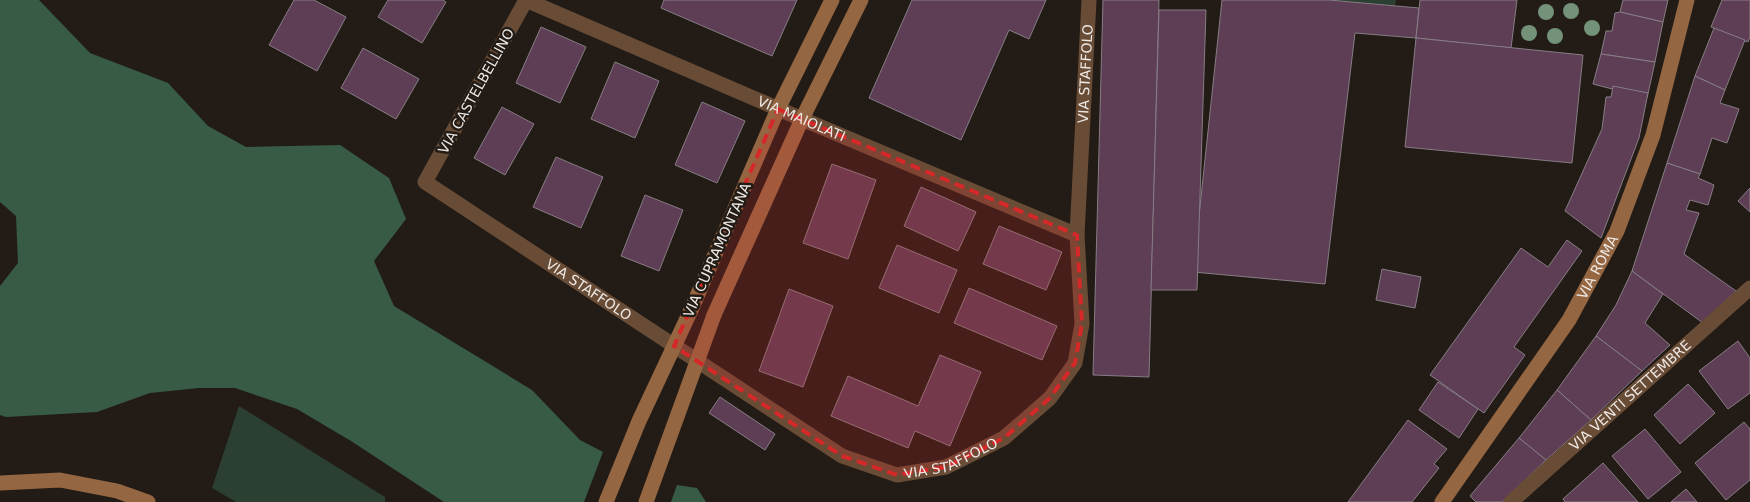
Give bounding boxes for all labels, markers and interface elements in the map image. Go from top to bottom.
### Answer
street label: VIA STAFFOLO [1075,24,1096,124]
street label: VIA CASTELBELLINO [435,26,517,156]
street label: VIA MAIOLATI [755,93,848,144]
street label: VIA CUPRAMONTANA [680,180,754,320]
street label: VIA ROMA [1574,232,1621,302]
street label: VIA STAFFOLO [543,256,635,323]
street label: VIA VENTI SETTEMBRE [1566,337,1694,454]
street label: VIA STAFFOLO [903,435,1000,482]

